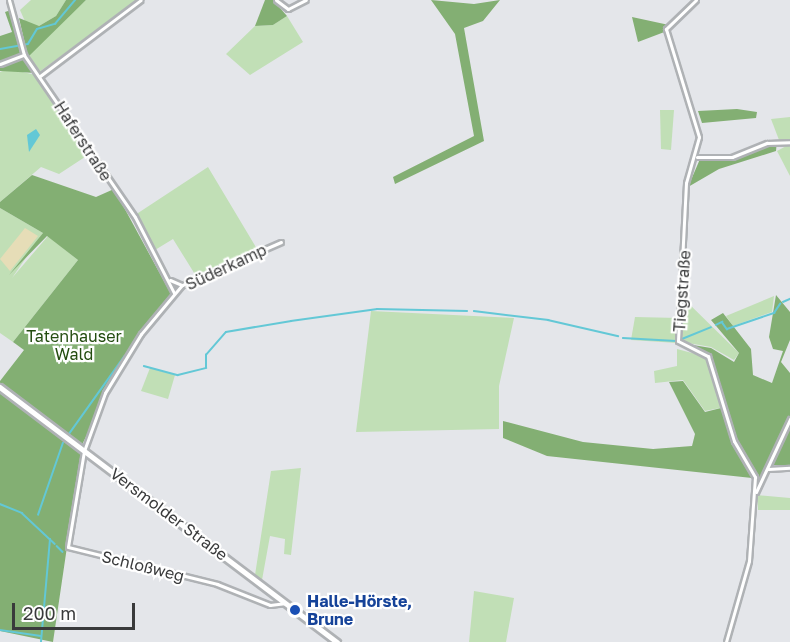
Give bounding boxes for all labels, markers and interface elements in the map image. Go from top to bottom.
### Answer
street label: Haferstraße [50,98,116,184]
street label: Süderkamp [182,240,270,294]
street label: Tiegstraße [670,249,694,333]
park label: Tatenhauser Wald [26,326,122,364]
street label: Versmolder Straße [107,464,231,564]
street label: Schloßweg [100,546,186,586]
scale bar [15,591,138,629]
place label: Halle-Hörste, Brune [307,591,412,629]
text: 200 m [23,602,76,624]
marker: Halle-Hörste, Brune [288,603,302,617]

